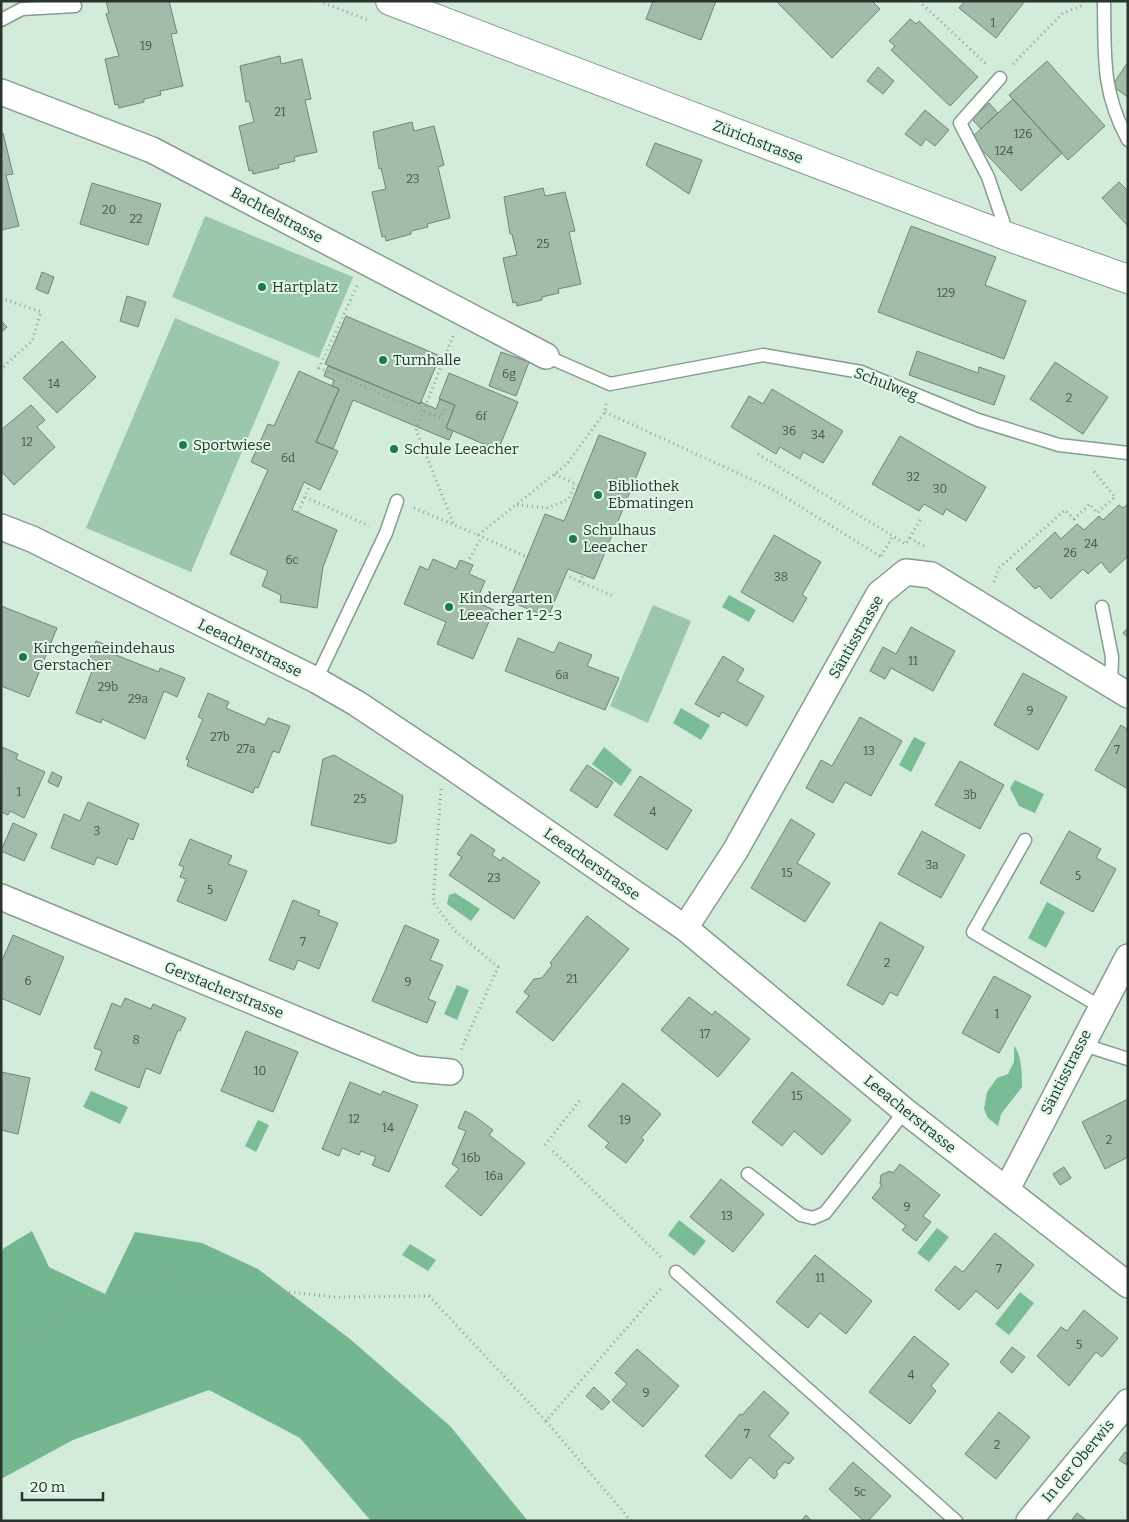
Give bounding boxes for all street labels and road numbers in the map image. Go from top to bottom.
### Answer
street label: Zürichstrasse [710,117,806,167]
street label: Bachtelstrasse [228,183,326,247]
street label: Schulweg [851,364,921,404]
street label: Säntisstrasse [825,592,887,682]
street label: Leeacherstrasse [195,615,305,681]
street label: Leeacherstrasse [540,824,644,904]
street label: Gerstacherstrasse [162,958,286,1022]
street label: Säntisstrasse [1037,1027,1095,1117]
street label: Leeacherstrasse [860,1071,960,1157]
street label: In der Oberwis [1038,1416,1118,1506]

